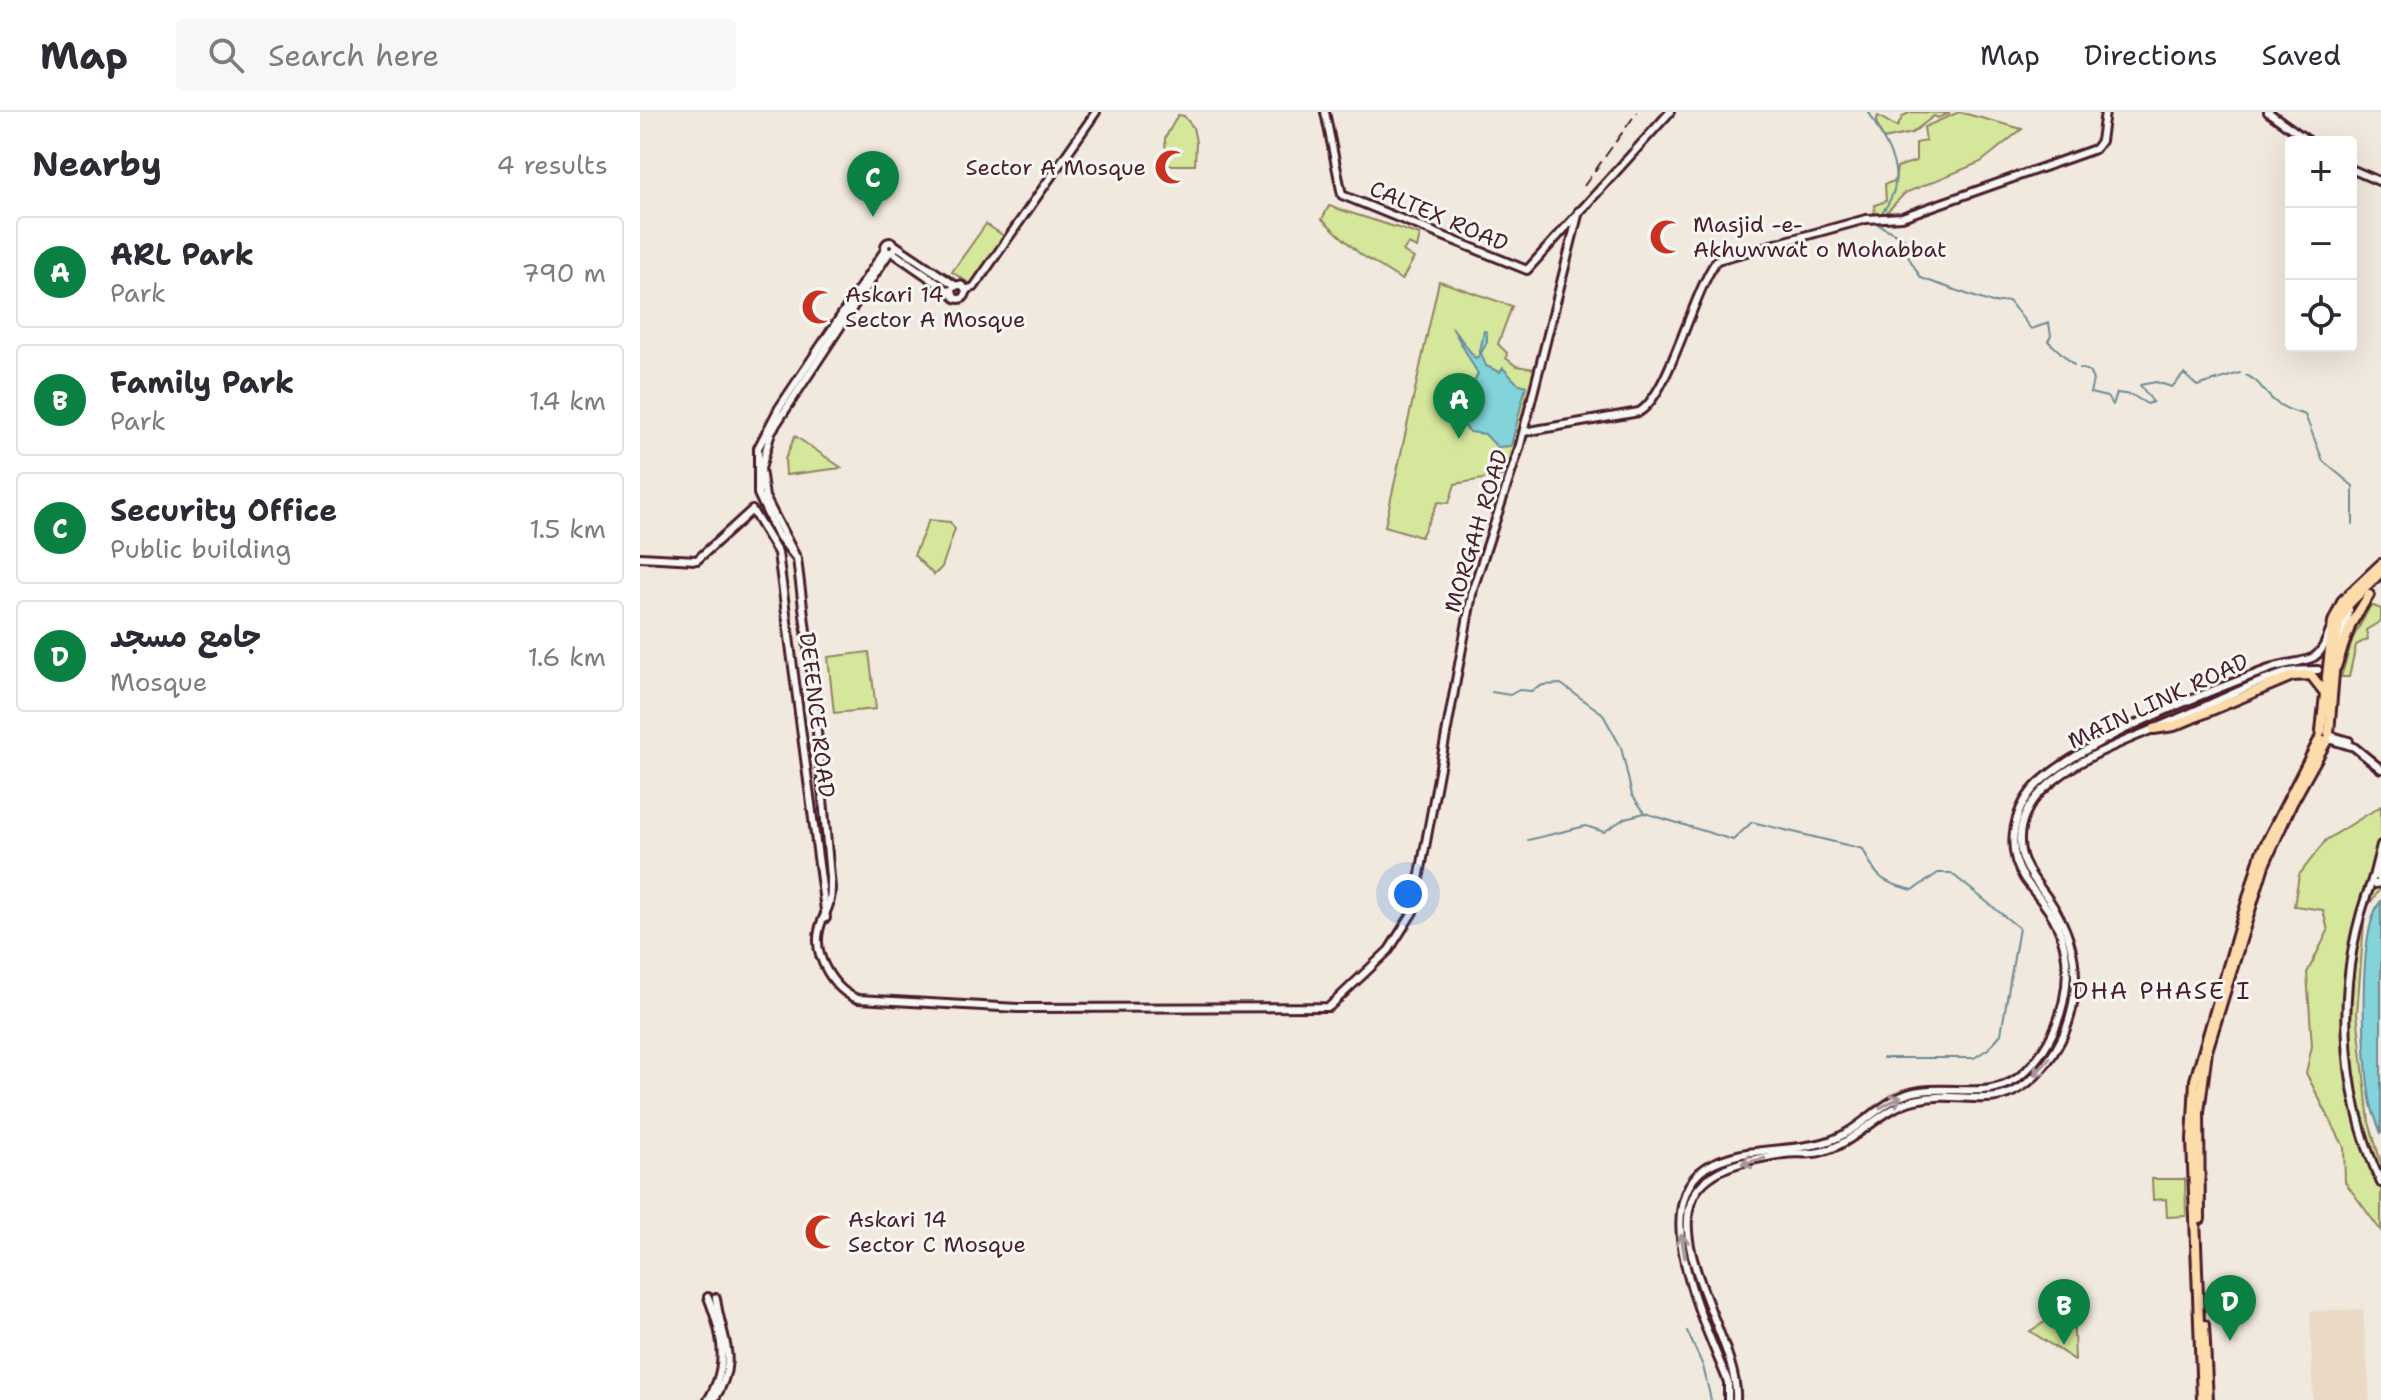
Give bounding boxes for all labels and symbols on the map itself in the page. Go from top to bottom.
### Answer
mosque icon: Sector A Mosque [1153,148,1191,186]
pin: C [847,151,899,217]
place label: Sector A Mosque [966,153,1146,182]
street label: CALTEX ROAD [1365,174,1513,258]
place label: Masjid -e- Akhuwwat o Mohabbat [1693,210,1947,264]
mosque icon: Masjid -e- Akhuwwat o Mohabbat [1648,218,1686,256]
place label: Askari 14 Sector A Mosque [845,280,1025,334]
mosque icon: Askari 14 Sector A Mosque [800,288,838,326]
pin: A [1433,373,1485,439]
street label: MORGAH ROAD [1437,446,1515,616]
street label: DEFENCE ROAD [792,631,842,799]
street label: MAIN LINK ROAD [2063,646,2253,756]
your location [1388,874,1428,914]
district label: DHA PHASE I [2073,975,2251,1007]
one-way arrow [2033,1056,2051,1077]
one-way arrow [1878,1093,1902,1109]
one-way arrow [1741,1154,1767,1169]
place label: Askari 14 Sector C Mosque [848,1205,1026,1259]
mosque icon: Askari 14 Sector C Mosque [803,1213,841,1251]
one-way arrow [1675,1234,1690,1259]
pin: D [2204,1275,2256,1341]
pin: B [2038,1279,2090,1345]

